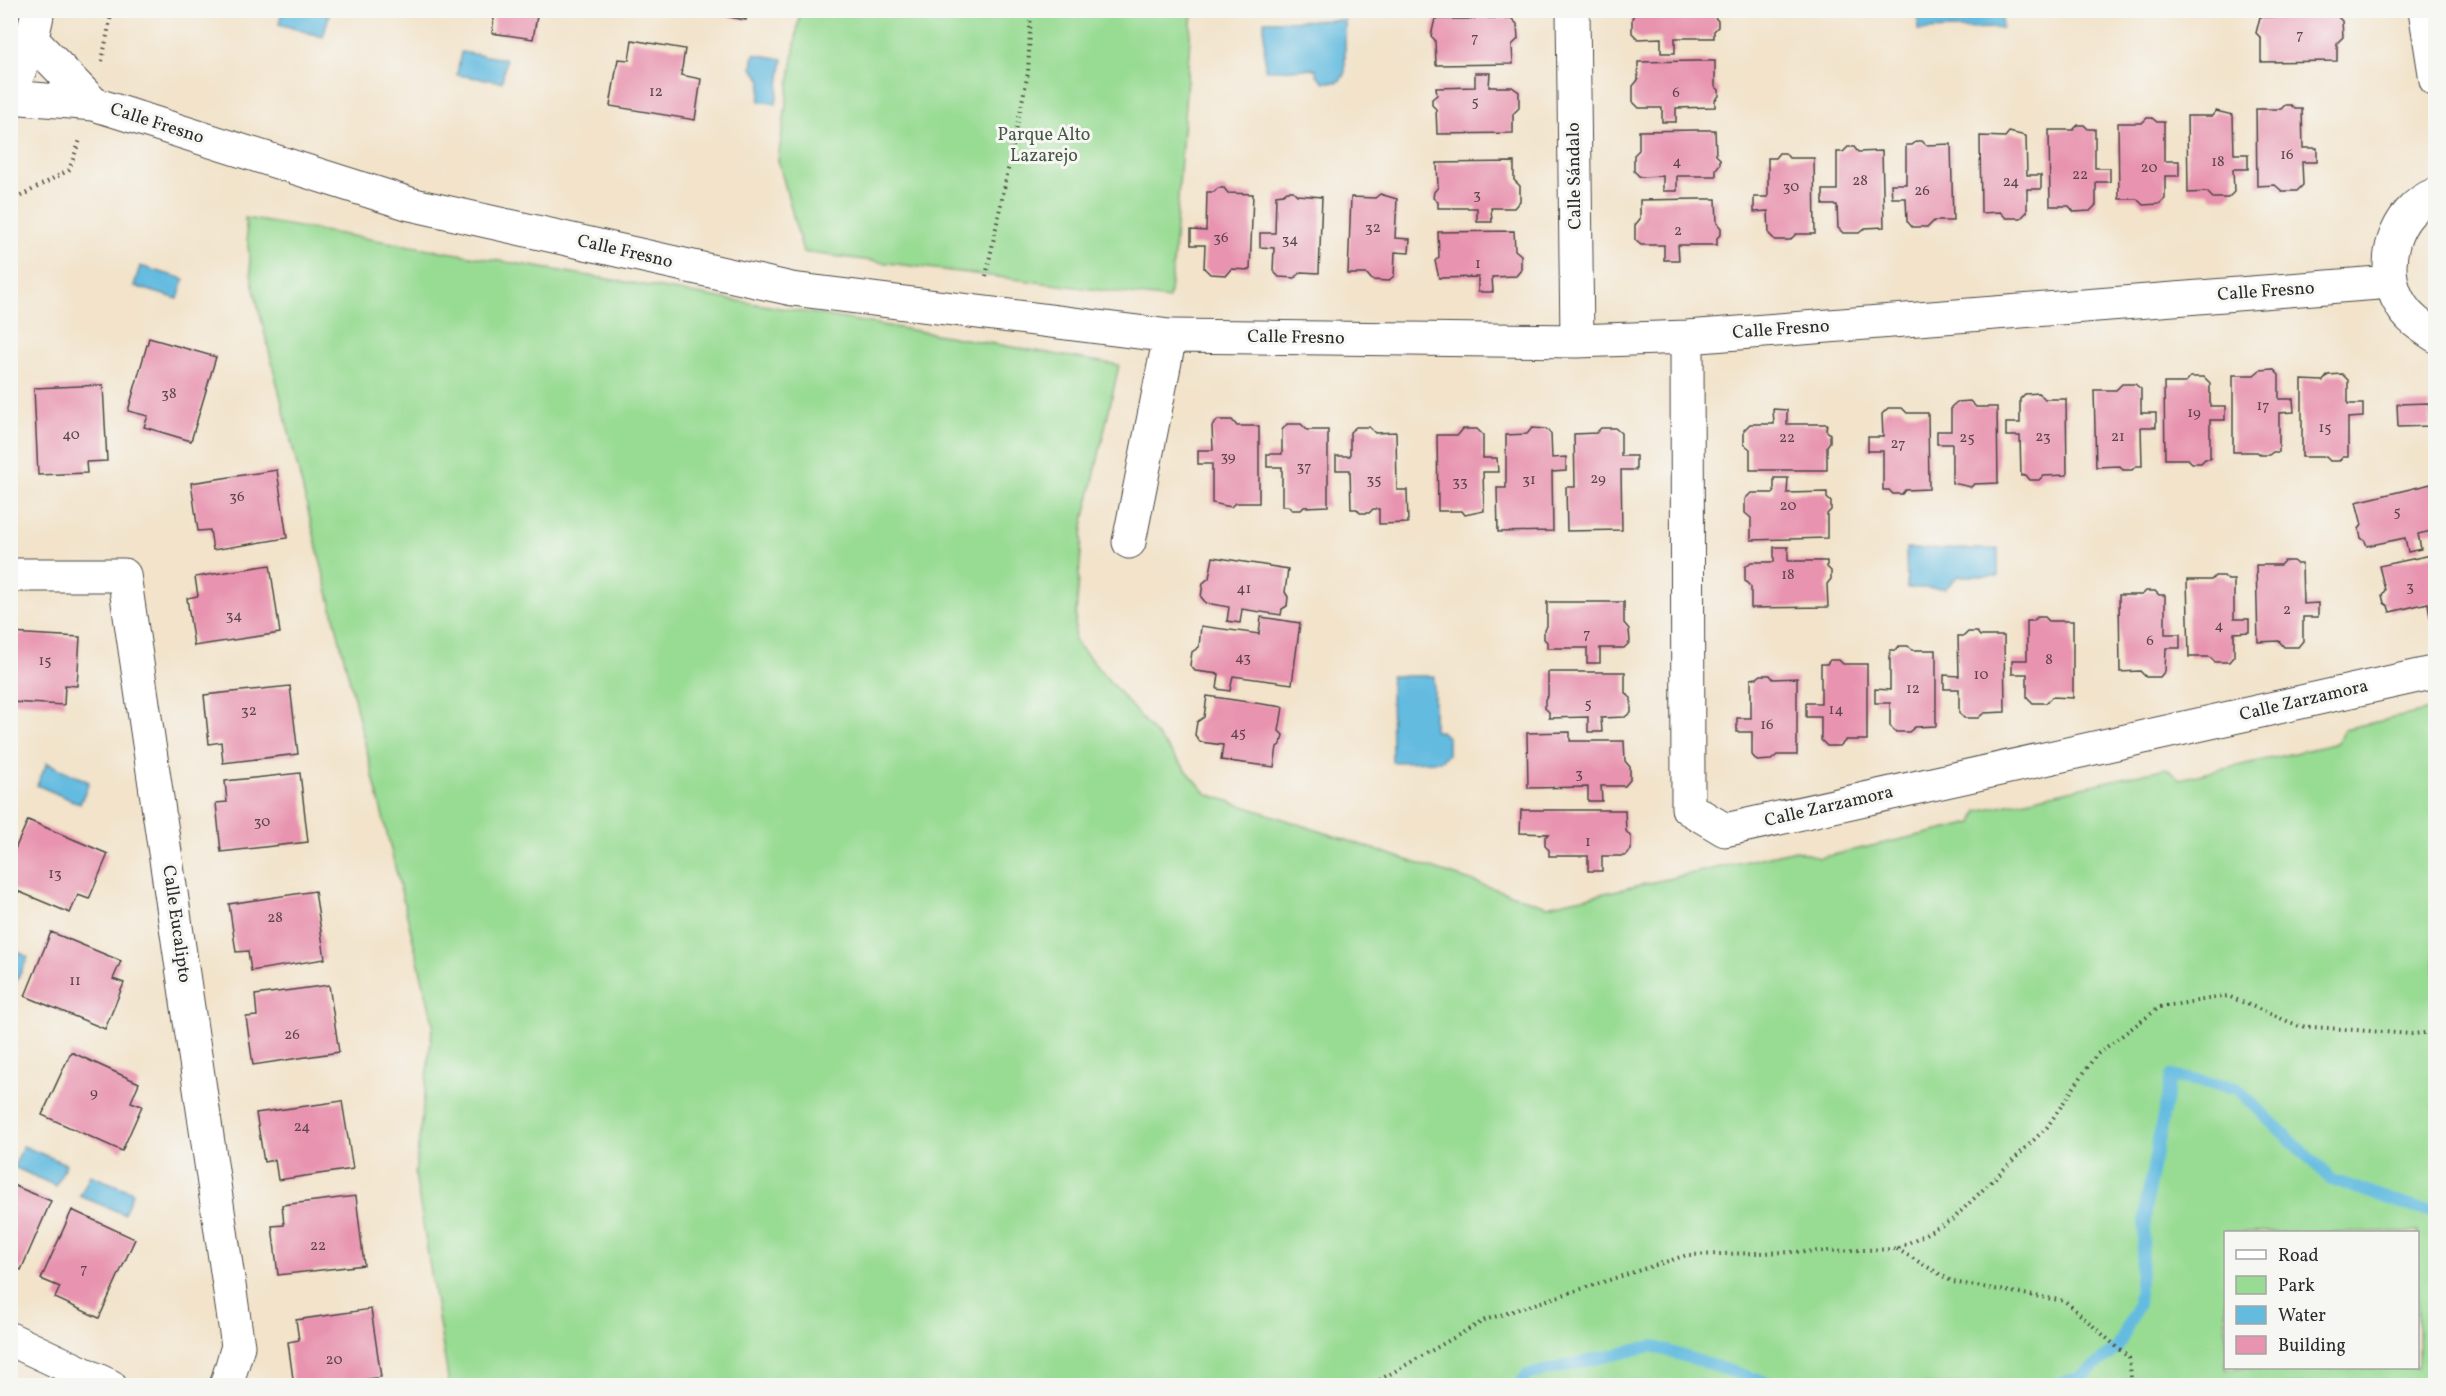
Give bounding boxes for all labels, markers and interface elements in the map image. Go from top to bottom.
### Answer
house number: 7 [2296,25,2304,46]
house number: 7 [1471,28,1479,49]
house number: 12 [649,82,663,103]
house number: 6 [1672,83,1680,104]
house number: 5 [1471,92,1479,113]
street label: Calle Fresno [107,97,207,151]
street label: Calle Sándalo [1562,122,1588,230]
park label: Parque Alto Lazarejo [998,123,1090,169]
house number: 16 [2280,145,2294,166]
house number: 4 [1673,152,1682,173]
house number: 18 [2211,152,2225,173]
house number: 20 [2141,158,2157,179]
house number: 22 [2072,165,2088,186]
house number: 28 [1852,171,1868,192]
house number: 24 [2003,172,2019,193]
house number: 30 [1783,177,1799,198]
house number: 26 [1914,181,1930,202]
house number: 3 [1473,185,1481,206]
house number: 32 [1365,218,1381,239]
house number: 2 [1674,221,1682,242]
house number: 36 [1213,228,1229,249]
street label: Calle Fresno [575,229,675,275]
house number: 34 [1282,230,1298,251]
house number: 1 [1475,254,1481,275]
street label: Calle Fresno [2217,276,2315,308]
street label: Calle Fresno [1732,314,1830,346]
street label: Calle Fresno [1247,325,1345,351]
house number: 38 [161,384,177,405]
house number: 17 [2256,396,2270,417]
house number: 19 [2187,403,2201,424]
house number: 15 [2318,418,2332,439]
house number: 40 [62,425,80,446]
house number: 23 [2035,427,2051,448]
house number: 21 [2111,427,2125,448]
house number: 22 [1779,428,1795,449]
house number: 25 [1959,428,1975,449]
house number: 27 [1891,434,1905,455]
house number: 39 [1220,447,1236,468]
house number: 37 [1297,457,1311,478]
house number: 29 [1590,469,1606,490]
house number: 35 [1367,470,1381,491]
house number: 31 [1522,470,1536,491]
house number: 33 [1452,472,1468,493]
house number: 36 [229,487,245,508]
house number: 20 [1780,496,1796,517]
house number: 5 [2393,502,2401,523]
house number: 18 [1781,565,1795,586]
house number: 3 [2406,577,2414,598]
house number: 41 [1237,579,1251,600]
house number: 2 [2283,600,2291,621]
house number: 34 [226,606,242,627]
house number: 4 [2215,616,2224,637]
house number: 7 [1583,624,1591,645]
house number: 6 [2146,631,2154,652]
house number: 43 [1235,648,1251,669]
house number: 8 [2045,650,2053,671]
house number: 15 [38,651,52,672]
house number: 10 [1974,665,1988,686]
street label: Calle Zarzamora [2237,674,2371,728]
house number: 12 [1906,679,1920,700]
house number: 5 [1584,694,1592,715]
house number: 14 [1829,700,1843,721]
house number: 32 [241,701,257,722]
house number: 16 [1760,715,1774,736]
house number: 45 [1230,723,1246,744]
house number: 3 [1575,764,1583,785]
street label: Calle Zarzamora [1762,780,1896,834]
house number: 30 [254,812,270,833]
house number: 1 [1585,832,1591,853]
house number: 13 [48,864,62,885]
street label: Calle Eucalipto [155,864,197,984]
house number: 28 [267,908,283,929]
house number: 11 [69,971,81,992]
house number: 26 [284,1025,300,1046]
house number: 9 [90,1083,98,1104]
house number: 24 [294,1117,310,1138]
legend [2224,1231,2419,1369]
house number: 22 [310,1236,326,1257]
text: Road [2278,1244,2319,1269]
house number: 7 [80,1259,88,1280]
text: Park [2278,1274,2315,1299]
text: Water [2278,1304,2326,1329]
text: Building [2278,1334,2346,1359]
house number: 20 [326,1350,342,1371]

